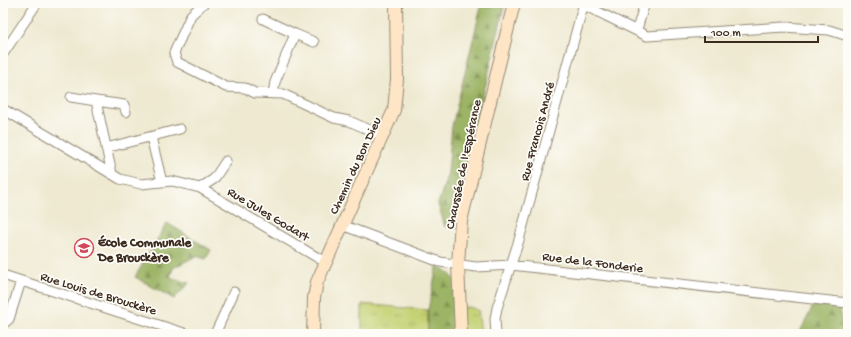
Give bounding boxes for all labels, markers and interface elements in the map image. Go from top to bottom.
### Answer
scale bar [705,18,818,44]
text: 100 m [710,27,741,41]
street label: Rue Francois André [518,80,559,183]
street label: Chaussée de l'Espérance [443,98,486,231]
street label: Chemin du Bon Dieu [327,115,385,217]
street label: Rue Jules Godart [224,185,313,246]
place label: École Communale De Brouckère [97,235,193,266]
school or university icon: École Communale De Brouckère [73,237,95,259]
street label: Rue de la Fonderie [542,250,644,277]
street label: Rue Louis de Brouckère [38,270,158,319]

